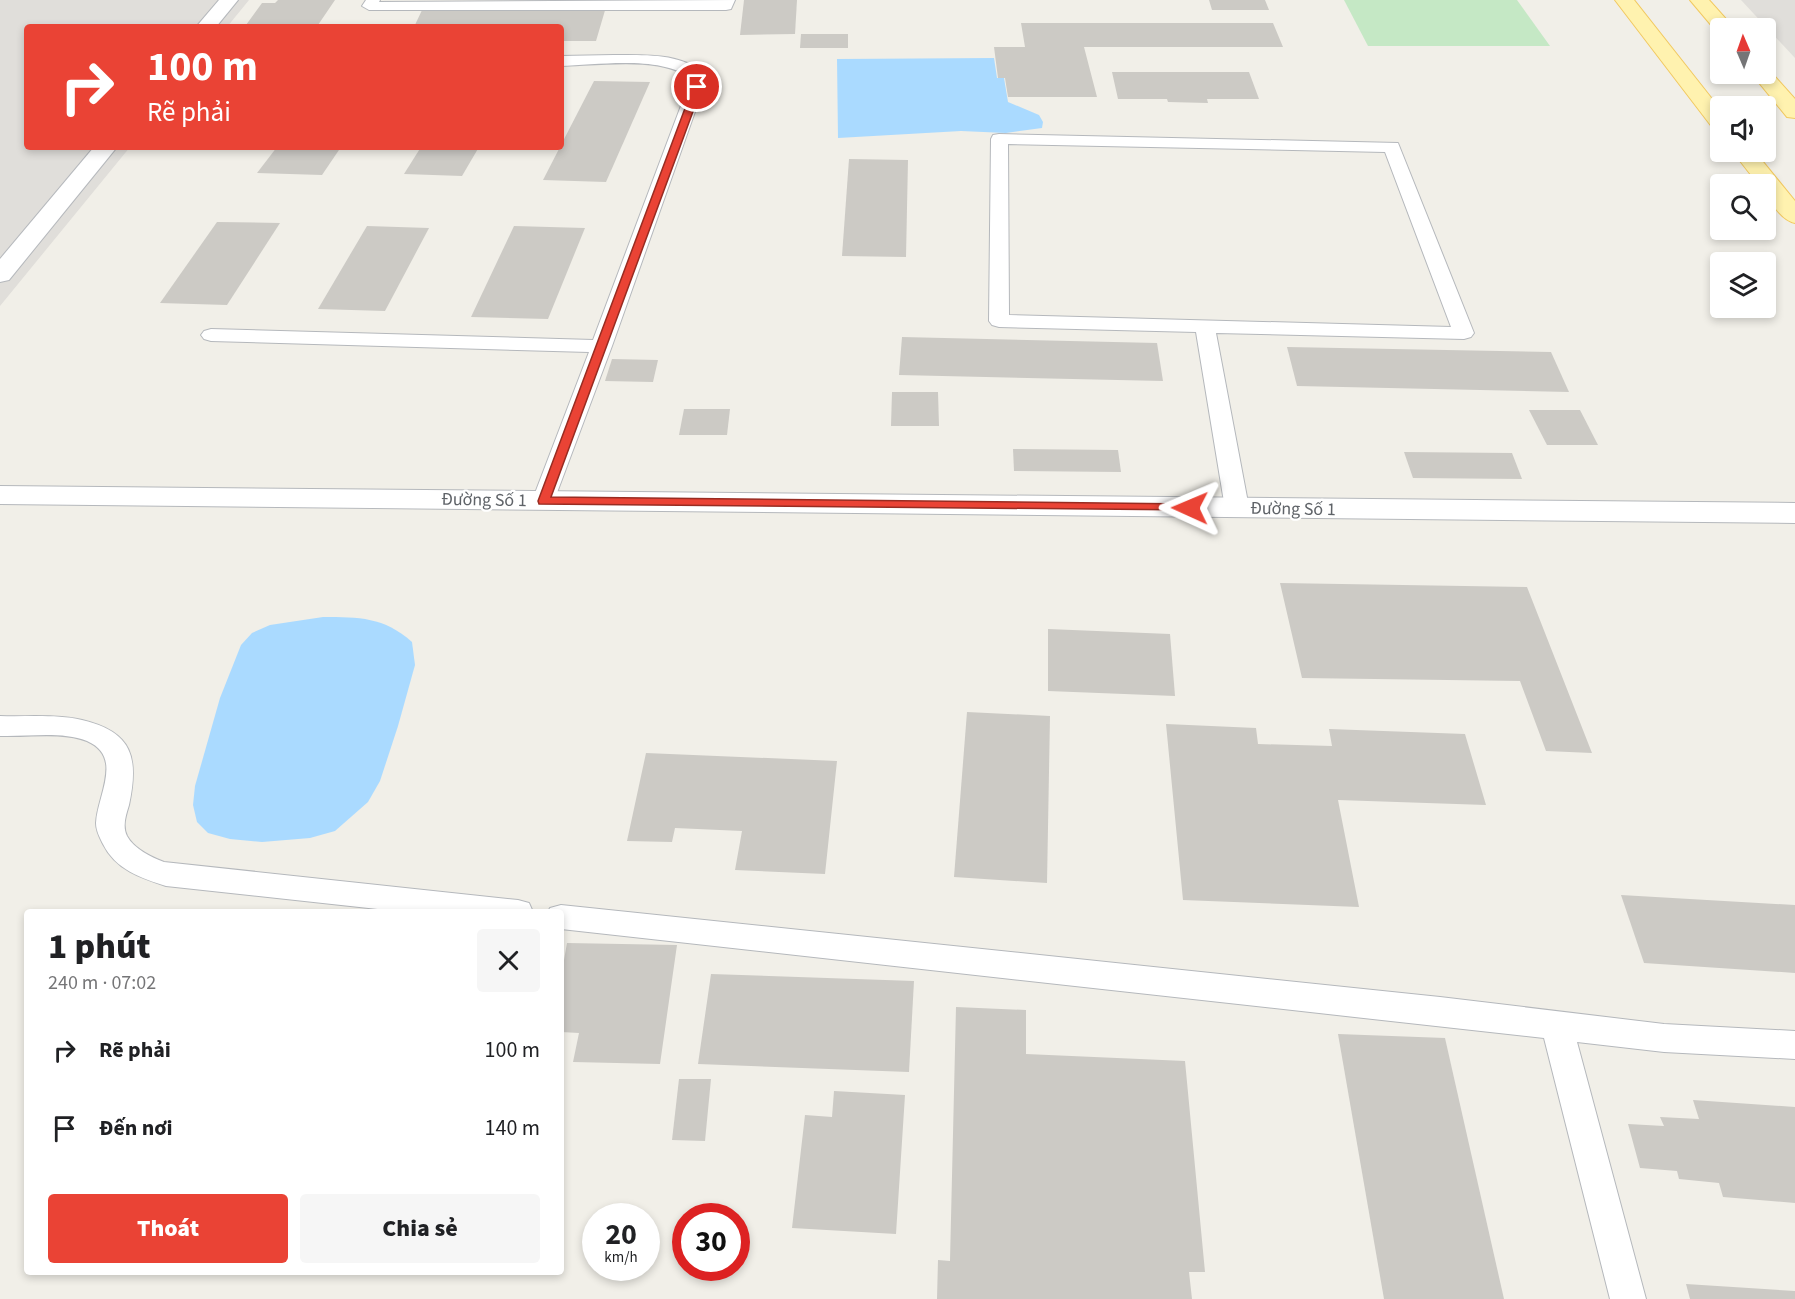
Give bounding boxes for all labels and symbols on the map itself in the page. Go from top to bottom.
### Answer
north arrow [1710,18,1776,84]
pin [671,61,722,112]
position arrow [1158,476,1222,540]
street label: Đường Số 1 [441,487,527,513]
street label: Đường Số 1 [1250,496,1336,522]
speed limit sign: 30 [672,1203,750,1281]

